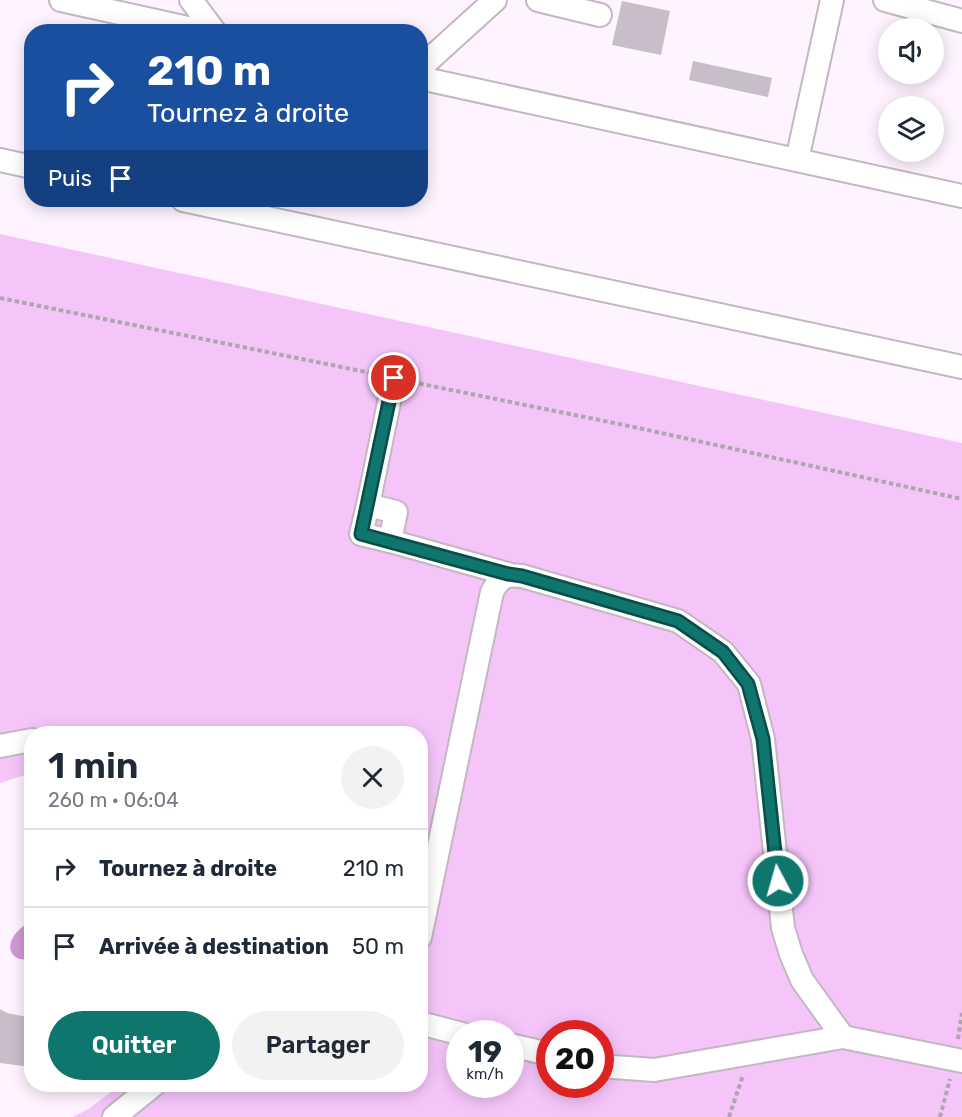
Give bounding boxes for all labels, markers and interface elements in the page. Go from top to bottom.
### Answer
map controls [878,18,944,162]
button: sound [878,18,944,84]
text: 210 m [147,46,271,96]
icon: right [48,48,126,126]
button: layers [878,96,944,162]
text: Tournez à droite [147,97,349,129]
icon: arrive [104,162,137,195]
text: Puis [48,165,92,192]
pin [368,352,419,403]
icon: arrive [377,361,410,394]
text: 1 min [48,744,139,787]
button: close [341,746,404,809]
text: 260 m · 06:04 [48,788,179,812]
position arrow [746,849,810,913]
icon: right [48,852,81,885]
text: Tournez à droite [99,855,277,882]
text: 210 m [343,855,404,882]
icon: arrive [48,930,81,963]
text: Arrivée à destination [99,933,329,960]
text: 50 m [352,933,404,960]
button: Quitter [48,1011,220,1080]
button: Partager [232,1011,404,1080]
speed limit sign: 20 [536,1020,614,1098]
text: 19 [468,1034,502,1070]
text: km/h [466,1065,504,1083]

